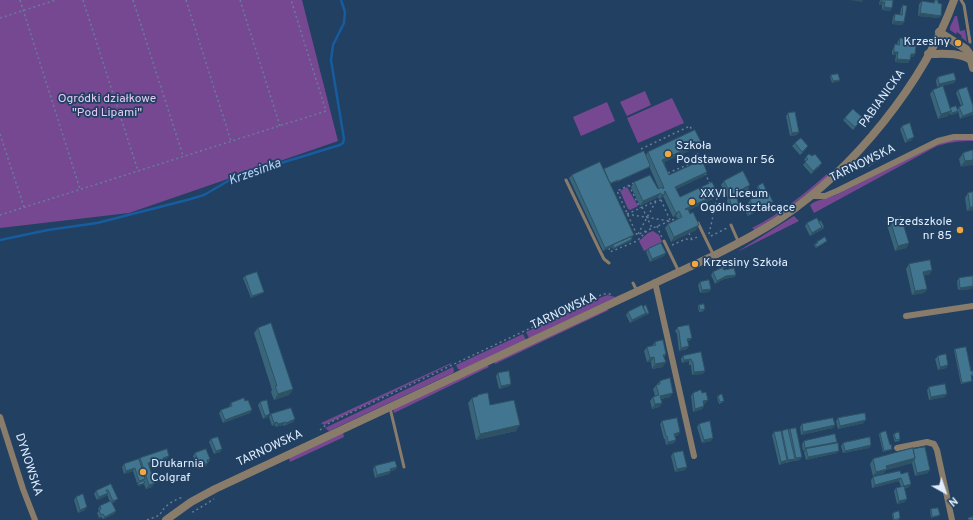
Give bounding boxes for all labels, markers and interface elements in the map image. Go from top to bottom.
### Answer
place label: Krzesiny [904,36,950,50]
marker: Krzesiny [953,38,963,48]
street label: PABIANICKA [857,67,909,131]
park label: Ogródki działkowe "Pod Lipami" [58,93,156,121]
place label: Szkoła Podstawowa nr 56 [676,140,775,168]
street label: TARNOWSKA [828,142,898,186]
marker: Szkoła Podstawowa nr 56 [663,149,673,159]
water label: Krzesinka [227,156,283,190]
place label: XXVI Liceum Ogólnokształcące [700,188,795,216]
marker: XXVI Liceum Ogólnokształcące [687,197,697,207]
place label: Przedszkole nr 85 [887,216,952,244]
marker: Przedszkole nr 85 [955,225,965,235]
place label: Krzesiny Szkoła [703,257,788,271]
marker: Krzesiny Szkoła [690,259,700,269]
street label: TARNOWSKA [529,290,599,334]
street label: TARNOWSKA [235,427,305,471]
street label: DYNOWSKA [11,432,45,498]
place label: Drukarnia Colgraf [151,458,204,486]
marker: Drukarnia Colgraf [138,467,148,477]
north arrow [925,472,965,512]
text: N [945,493,960,509]

